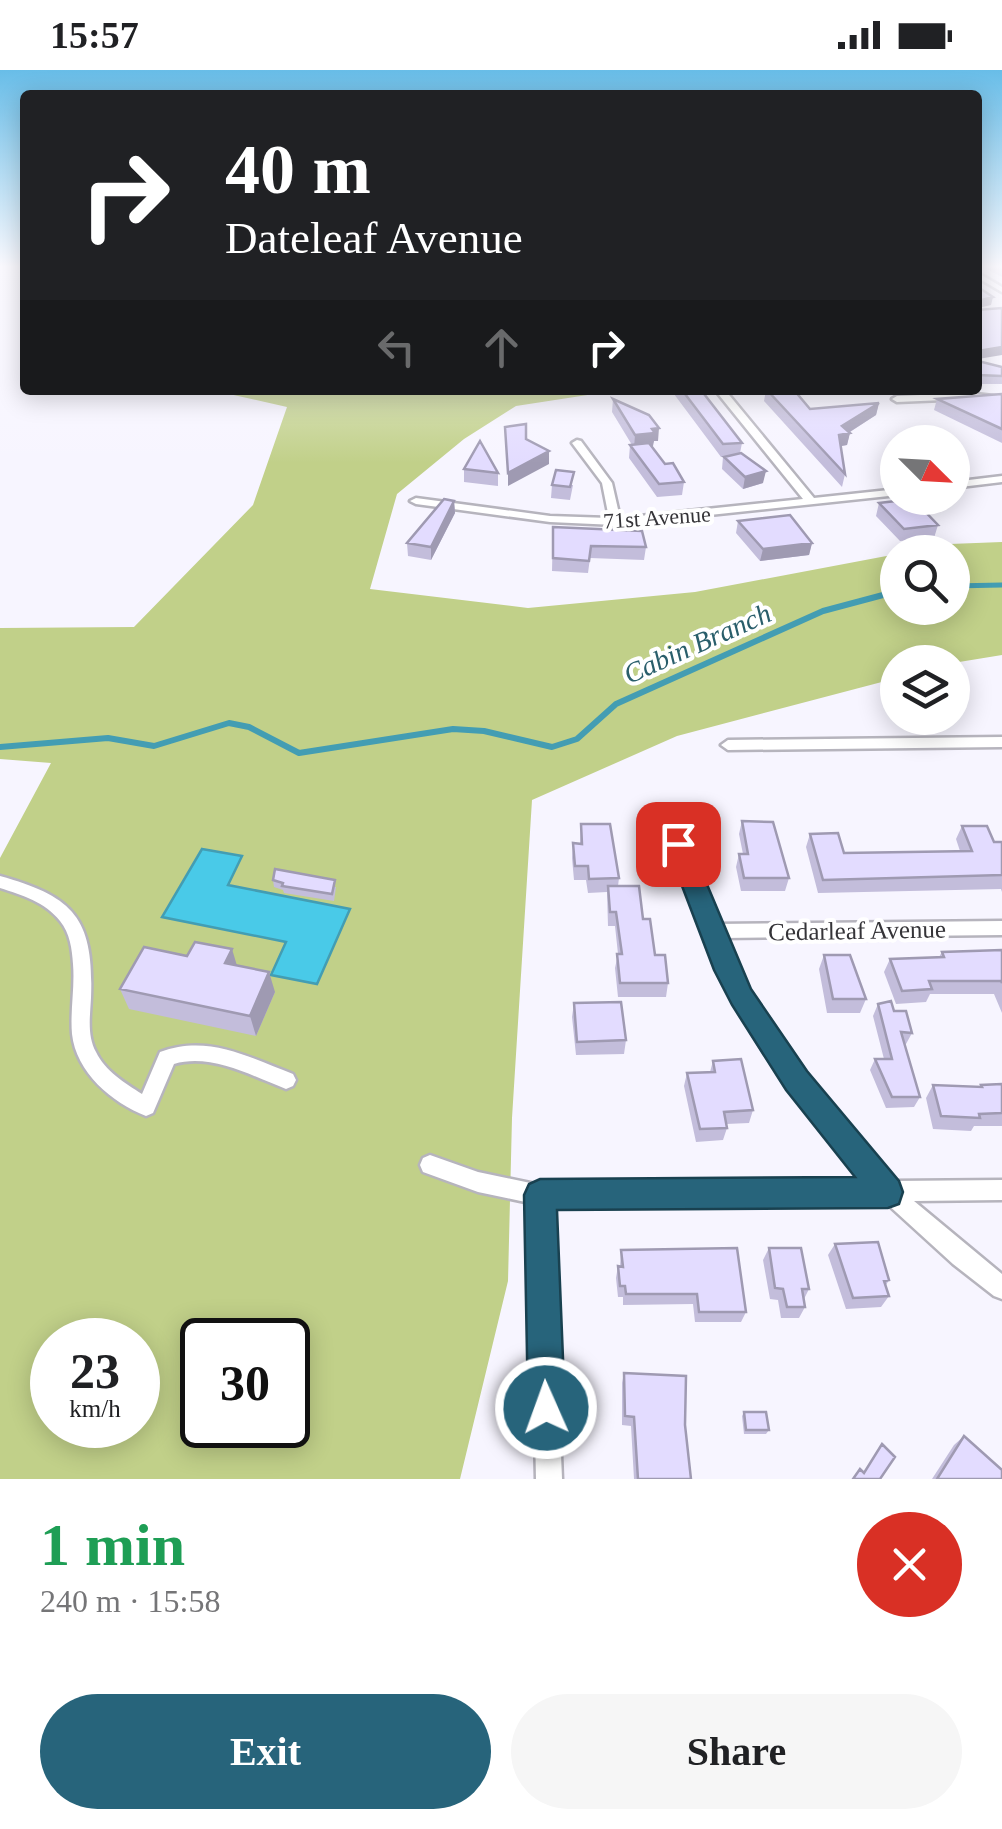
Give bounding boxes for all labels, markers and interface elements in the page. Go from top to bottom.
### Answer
text: 15:57 [50,14,139,56]
icon: right [60,130,190,260]
text: 40 m [225,131,371,208]
text: Dateleaf Avenue [225,213,523,263]
icon: left [369,320,424,375]
icon: ahead [474,320,529,375]
icon: right [579,320,634,375]
north arrow [880,425,970,515]
map controls [880,425,970,735]
street label: 71st Avenue [602,501,712,534]
button: search [880,535,970,625]
water label: Cabin Branch [619,597,776,690]
button: layers [880,645,970,735]
pin [636,802,721,887]
icon: arrive [651,817,706,872]
street label: Cedarleaf Avenue [768,915,946,946]
speed limit sign: 30 [180,1318,310,1448]
text: 23 [70,1343,120,1399]
position arrow [494,1356,598,1460]
text: km/h [69,1395,121,1422]
text: 1 min [40,1512,185,1578]
button: close [857,1512,962,1617]
text: 240 m · 15:58 [40,1583,220,1619]
button: Exit [40,1694,491,1809]
button: Share [511,1694,962,1809]

